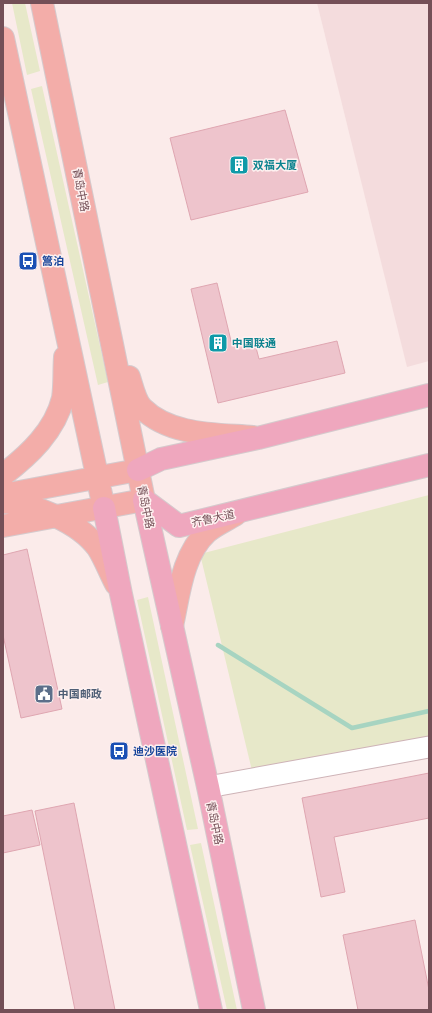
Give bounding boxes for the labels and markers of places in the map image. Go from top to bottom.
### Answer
building icon: 双福大厦 [228,154,250,176]
place label: 双福大厦 [253,159,297,172]
bus stop icon: 篙泊 [17,250,39,272]
place label: 篙泊 [42,255,64,268]
building icon: 中国联通 [207,332,229,354]
place label: 中国联通 [232,337,276,350]
public building icon: 中国邮政 [33,683,55,705]
place label: 中国邮政 [58,688,102,701]
bus stop icon: 迪沙医院 [108,740,130,762]
place label: 迪沙医院 [133,745,177,758]

